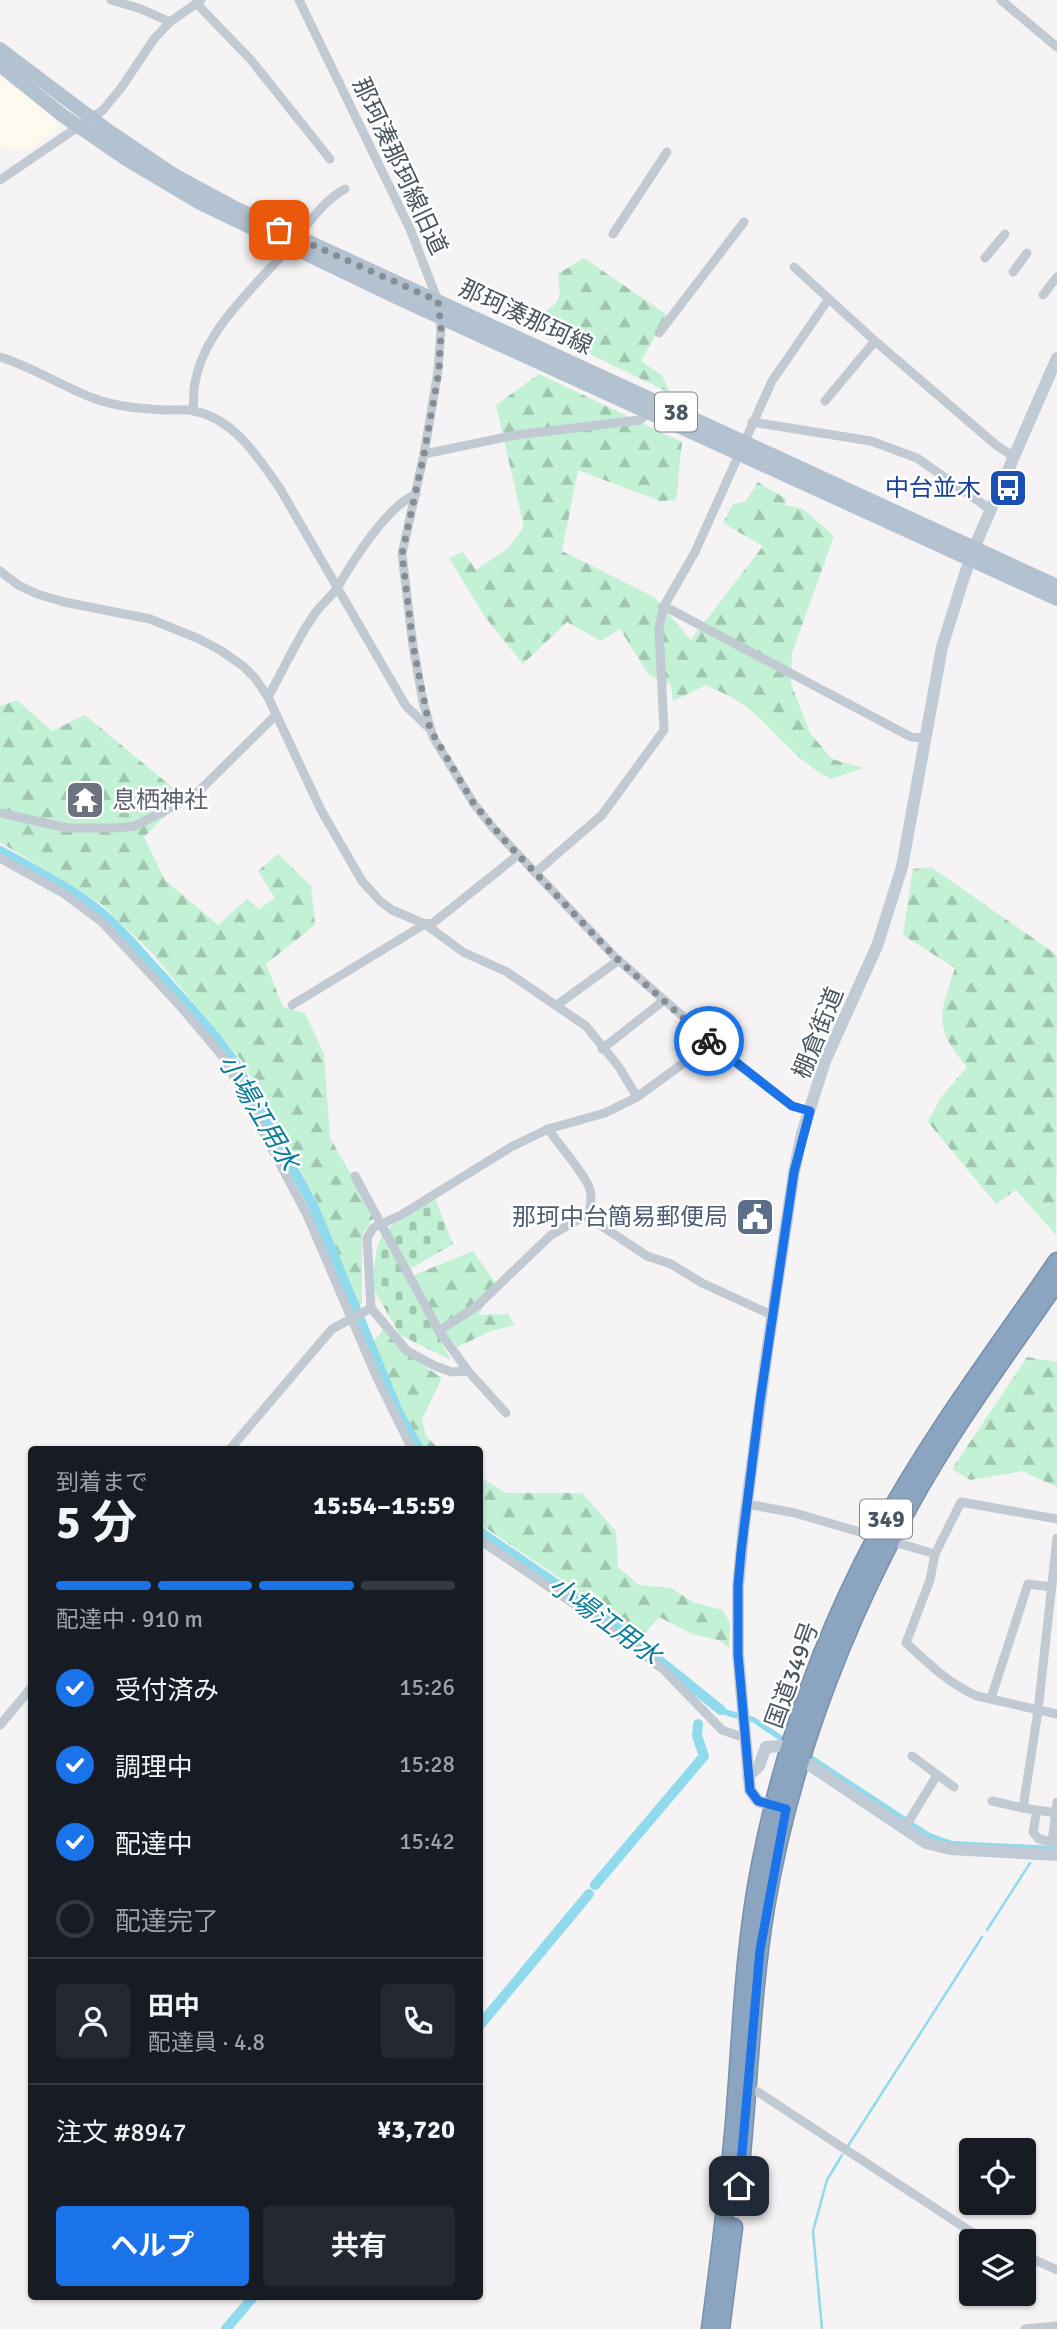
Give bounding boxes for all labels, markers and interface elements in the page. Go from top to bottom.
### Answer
street label: 那珂湊那珂線旧道 [346,73,454,259]
pin [249,200,309,260]
icon: bag [260,211,298,249]
street label: 那珂湊那珂線 [454,273,598,361]
road number: 38 [655,392,697,432]
bus stop icon: 中台並木 [987,467,1029,509]
place label: 中台並木 [885,473,981,503]
temple icon: 息栖神社 [64,779,106,821]
place label: 息栖神社 [112,785,208,815]
street label: 棚倉街道 [786,983,850,1083]
courier [674,1006,744,1076]
icon: bike [690,1022,728,1060]
water label: 小場江用水 [211,1049,307,1179]
public building icon: 那珂中台簡易郵便局 [734,1196,776,1238]
place label: 那珂中台簡易郵便局 [512,1202,728,1232]
text: 到着まで [56,1468,148,1497]
text: 15:54–15:59 [313,1490,455,1522]
text: 5 分 [56,1495,137,1551]
road number: 349 [860,1500,912,1538]
water label: 小場江用水 [542,1570,669,1674]
text: 配達中 · 910 m [56,1605,203,1634]
street label: 国道349号 [759,1618,825,1732]
icon: check [56,1669,94,1707]
text: 15:26 [399,1673,455,1702]
text: 受付済み [115,1675,219,1707]
icon: check [56,1746,94,1784]
text: 15:28 [399,1750,455,1779]
text: 調理中 [115,1752,193,1784]
icon: check [56,1823,94,1861]
text: 15:42 [399,1827,455,1856]
text: 配達中 [115,1829,193,1861]
text: 配達完了 [115,1906,219,1938]
button: person [56,1984,130,2058]
button: phone [381,1984,455,2058]
text: 田中 [148,1991,200,2023]
text: 配達員 · 4.8 [148,2028,265,2057]
text: ¥3,720 [377,2114,455,2146]
text: 注文 #8947 [56,2117,187,2149]
map controls [959,2138,1036,2306]
button: locate [959,2138,1036,2215]
pin [709,2156,769,2216]
icon: home [720,2167,758,2205]
button: ヘルプ [56,2206,249,2286]
button: 共有 [263,2206,455,2286]
button: layers [959,2229,1036,2306]

